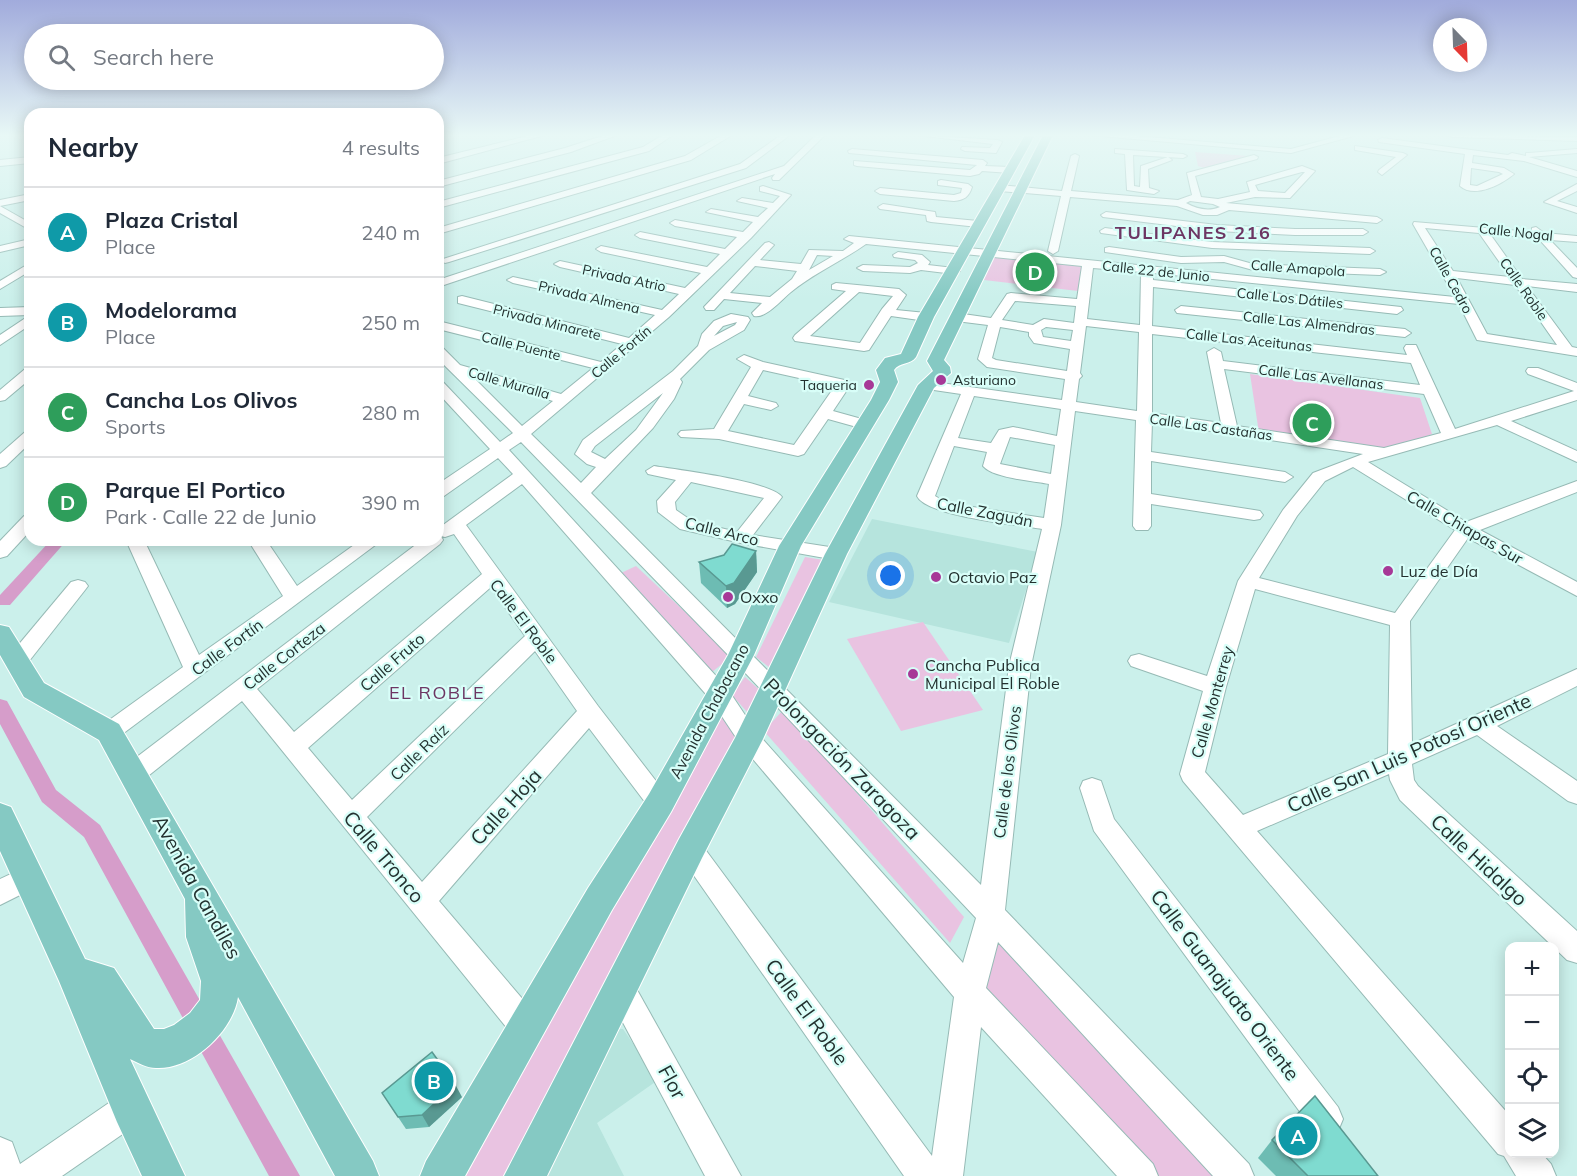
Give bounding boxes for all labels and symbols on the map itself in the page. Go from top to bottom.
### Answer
north arrow [1433,18,1487,72]
street label: Calle Nogal [1478,219,1554,245]
district label: TULIPANES 216 [1115,221,1271,244]
street label: Calle Cedro [1425,243,1477,317]
pin: D [1016,250,1054,294]
street label: Calle Roble [1496,254,1552,324]
street label: Calle 22 de Junio [1101,256,1211,286]
street label: Calle Amapola [1250,256,1346,280]
street label: Privada Atrio [581,260,667,296]
street label: Privada Almena [536,277,642,317]
street label: Calle Los Dátiles [1236,283,1344,313]
street label: Privada Minarete [491,300,603,344]
street label: Calle Las Almendras [1242,307,1376,339]
street label: Calle Fortín [587,322,655,382]
street label: Calle Las Aceitunas [1185,324,1313,356]
street label: Calle Puente [479,327,563,365]
street label: Calle Las Avellanas [1257,360,1385,394]
street label: Calle Muralla [466,363,552,403]
place label: Asturiano [953,371,1016,389]
marker: Asturiano [934,373,948,387]
place label: Taqueria [800,376,857,394]
marker: Taqueria [862,378,876,392]
pin: C [1292,400,1332,446]
street label: Calle Las Castañas [1148,409,1274,445]
street label: Calle Chiapas Sur [1403,486,1527,568]
street label: Calle Zaguán [935,493,1035,531]
street label: Calle Arco [683,512,761,550]
your location [876,561,905,590]
place label: Luz de Día [1400,561,1478,581]
marker: Luz de Día [1381,564,1395,578]
place label: Octavio Paz [948,567,1037,587]
marker: Octavio Paz [929,570,943,584]
street label: Calle El Roble [486,575,562,667]
place label: Oxxo [740,587,778,607]
marker: Oxxo [721,590,735,604]
street label: Calle Fortín [187,614,267,680]
street label: Calle Corteza [239,618,329,694]
street label: Calle Fruto [356,628,428,696]
street label: Avenida Chabacano [665,640,753,782]
street label: Calle Monterrey [1186,643,1238,760]
place label: Cancha Publica Municipal El Roble [925,655,1060,693]
marker: Cancha Publica Municipal El Roble [906,667,920,681]
street label: Prolongación Zaragoza [759,673,926,845]
district label: EL ROBLE [389,681,485,704]
street label: Calle San Luis Potosí Oriente [1283,687,1535,818]
street label: Calle de los Olivos [989,704,1025,840]
street label: Calle Raíz [386,719,452,785]
street label: Calle Hoja [465,763,547,850]
street label: Calle Tronco [339,805,430,908]
street label: Calle Hidalgo [1426,808,1533,911]
street label: Avenida Candiles [148,810,247,963]
street label: Calle Guanajuato Oriente [1145,884,1305,1085]
street label: Calle El Roble [760,954,854,1070]
pin: B [414,1058,454,1104]
street label: Flor [653,1061,692,1104]
pin: A [1278,1114,1318,1158]

